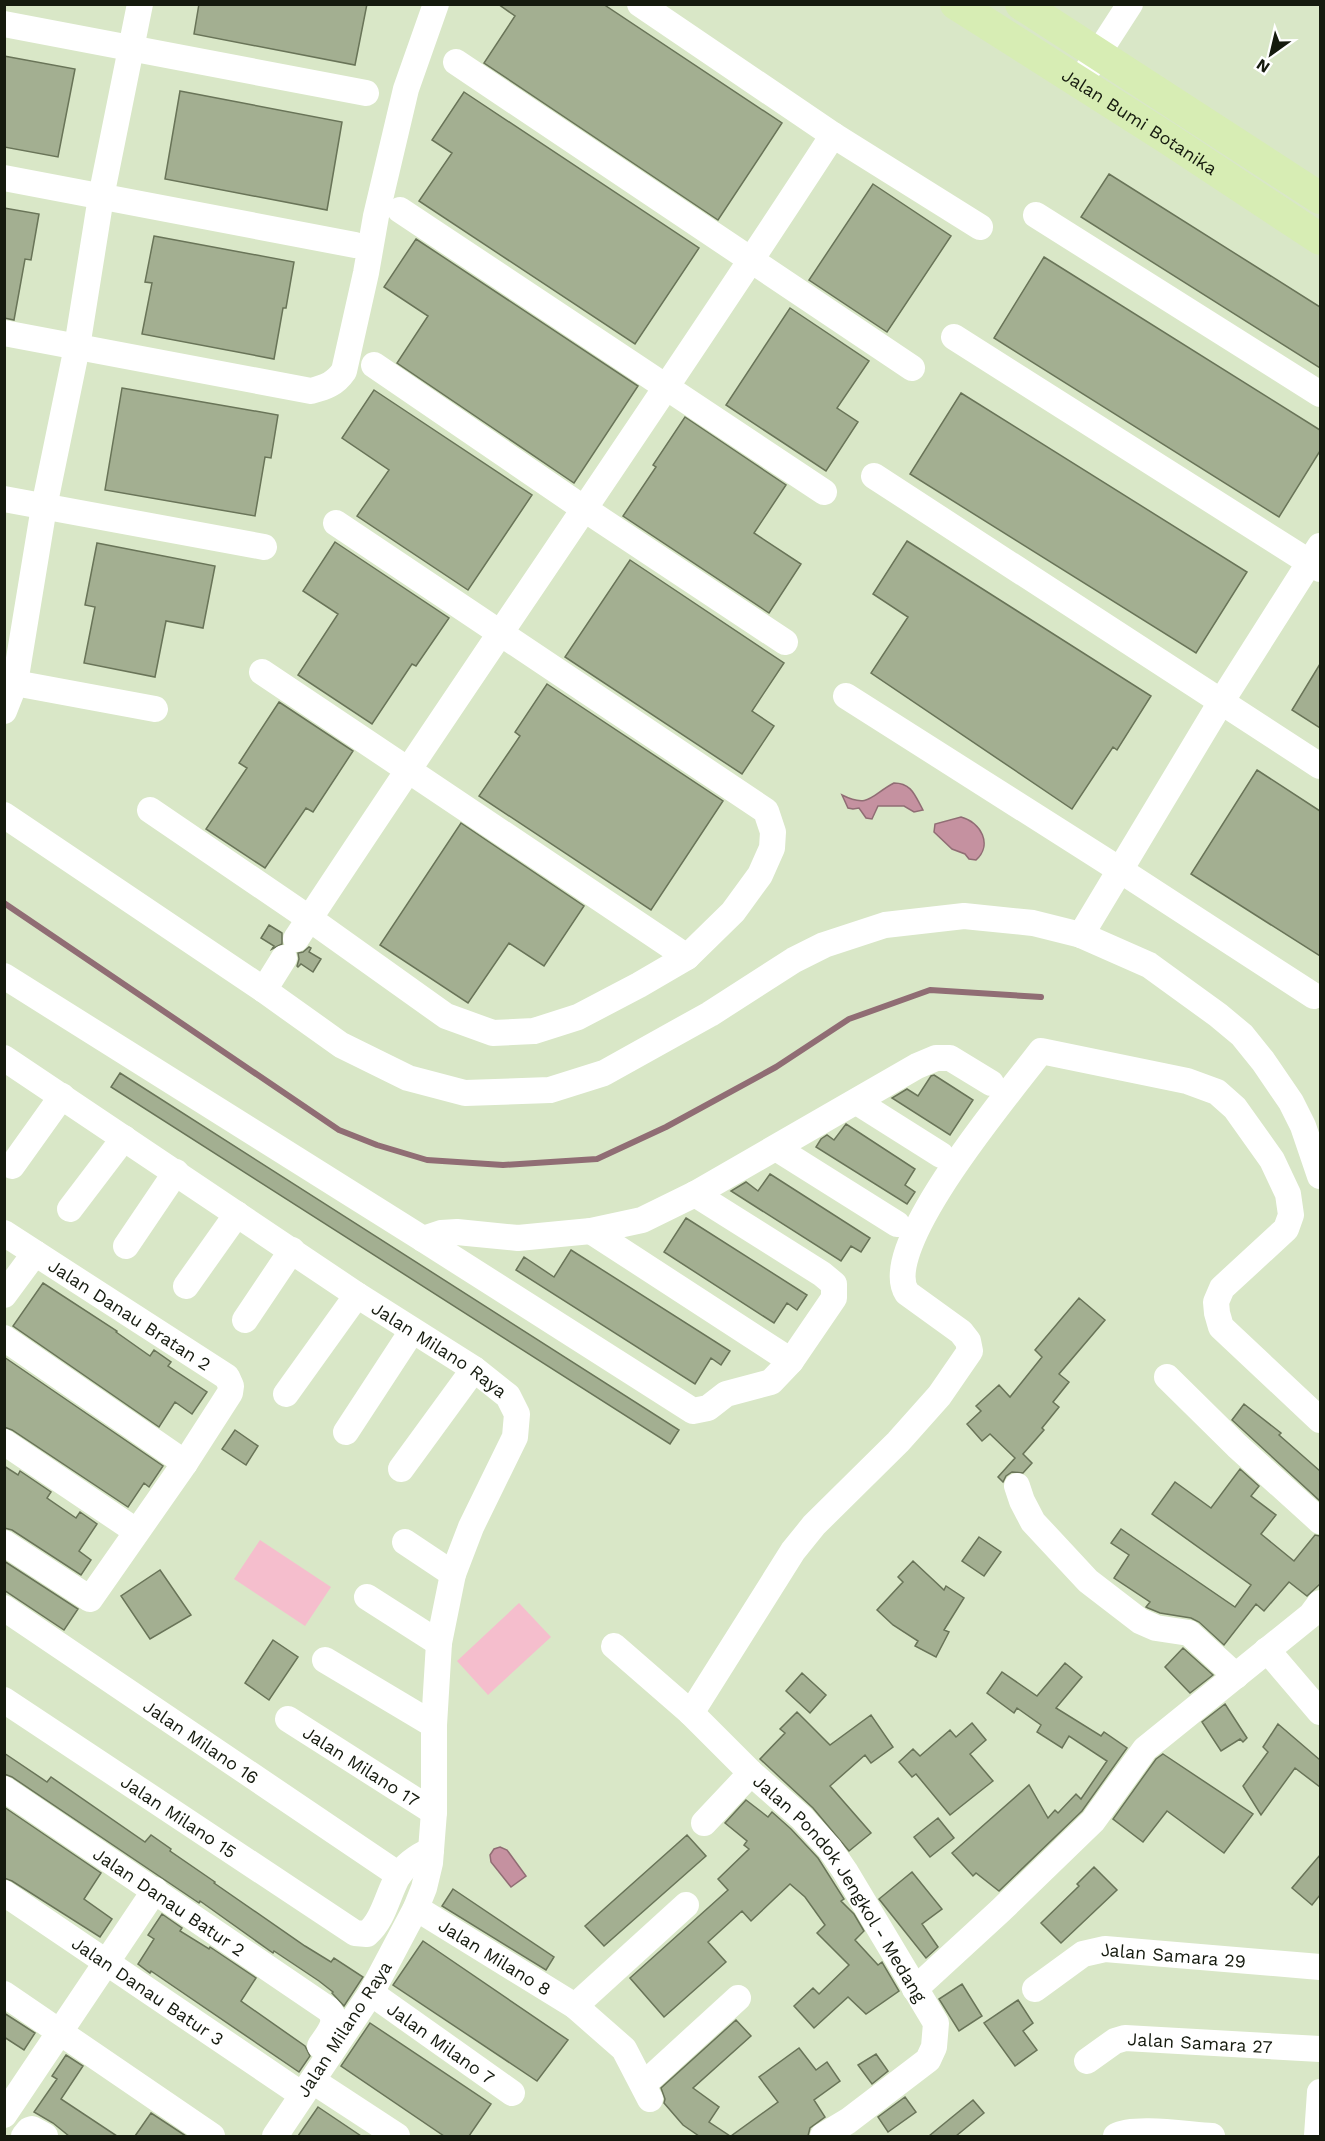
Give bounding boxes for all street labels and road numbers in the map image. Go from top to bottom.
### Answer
street label: Jalan Bumi Botanika [1058,64,1221,179]
street label: Jalan Danau Bratan 2 [45,1254,215,1374]
street label: Jalan Milano Raya [368,1297,511,1402]
street label: Jalan Milano 16 [139,1695,263,1788]
street label: Jalan Milano 17 [299,1721,423,1811]
street label: Jalan Milano 15 [117,1770,241,1862]
street label: Jalan Pondok Jengkol - Medang [750,1770,932,2006]
street label: Jalan Danau Batur 2 [90,1842,249,1960]
street label: Jalan Milano 8 [435,1914,555,1999]
street label: Jalan Danau Batur 3 [68,1932,228,2049]
street label: Jalan Samara 29 [1098,1938,1247,1971]
street label: Jalan Milano Raya [292,1957,396,2101]
street label: Jalan Milano 7 [383,1998,499,2088]
street label: Jalan Samara 27 [1127,2028,1273,2057]

